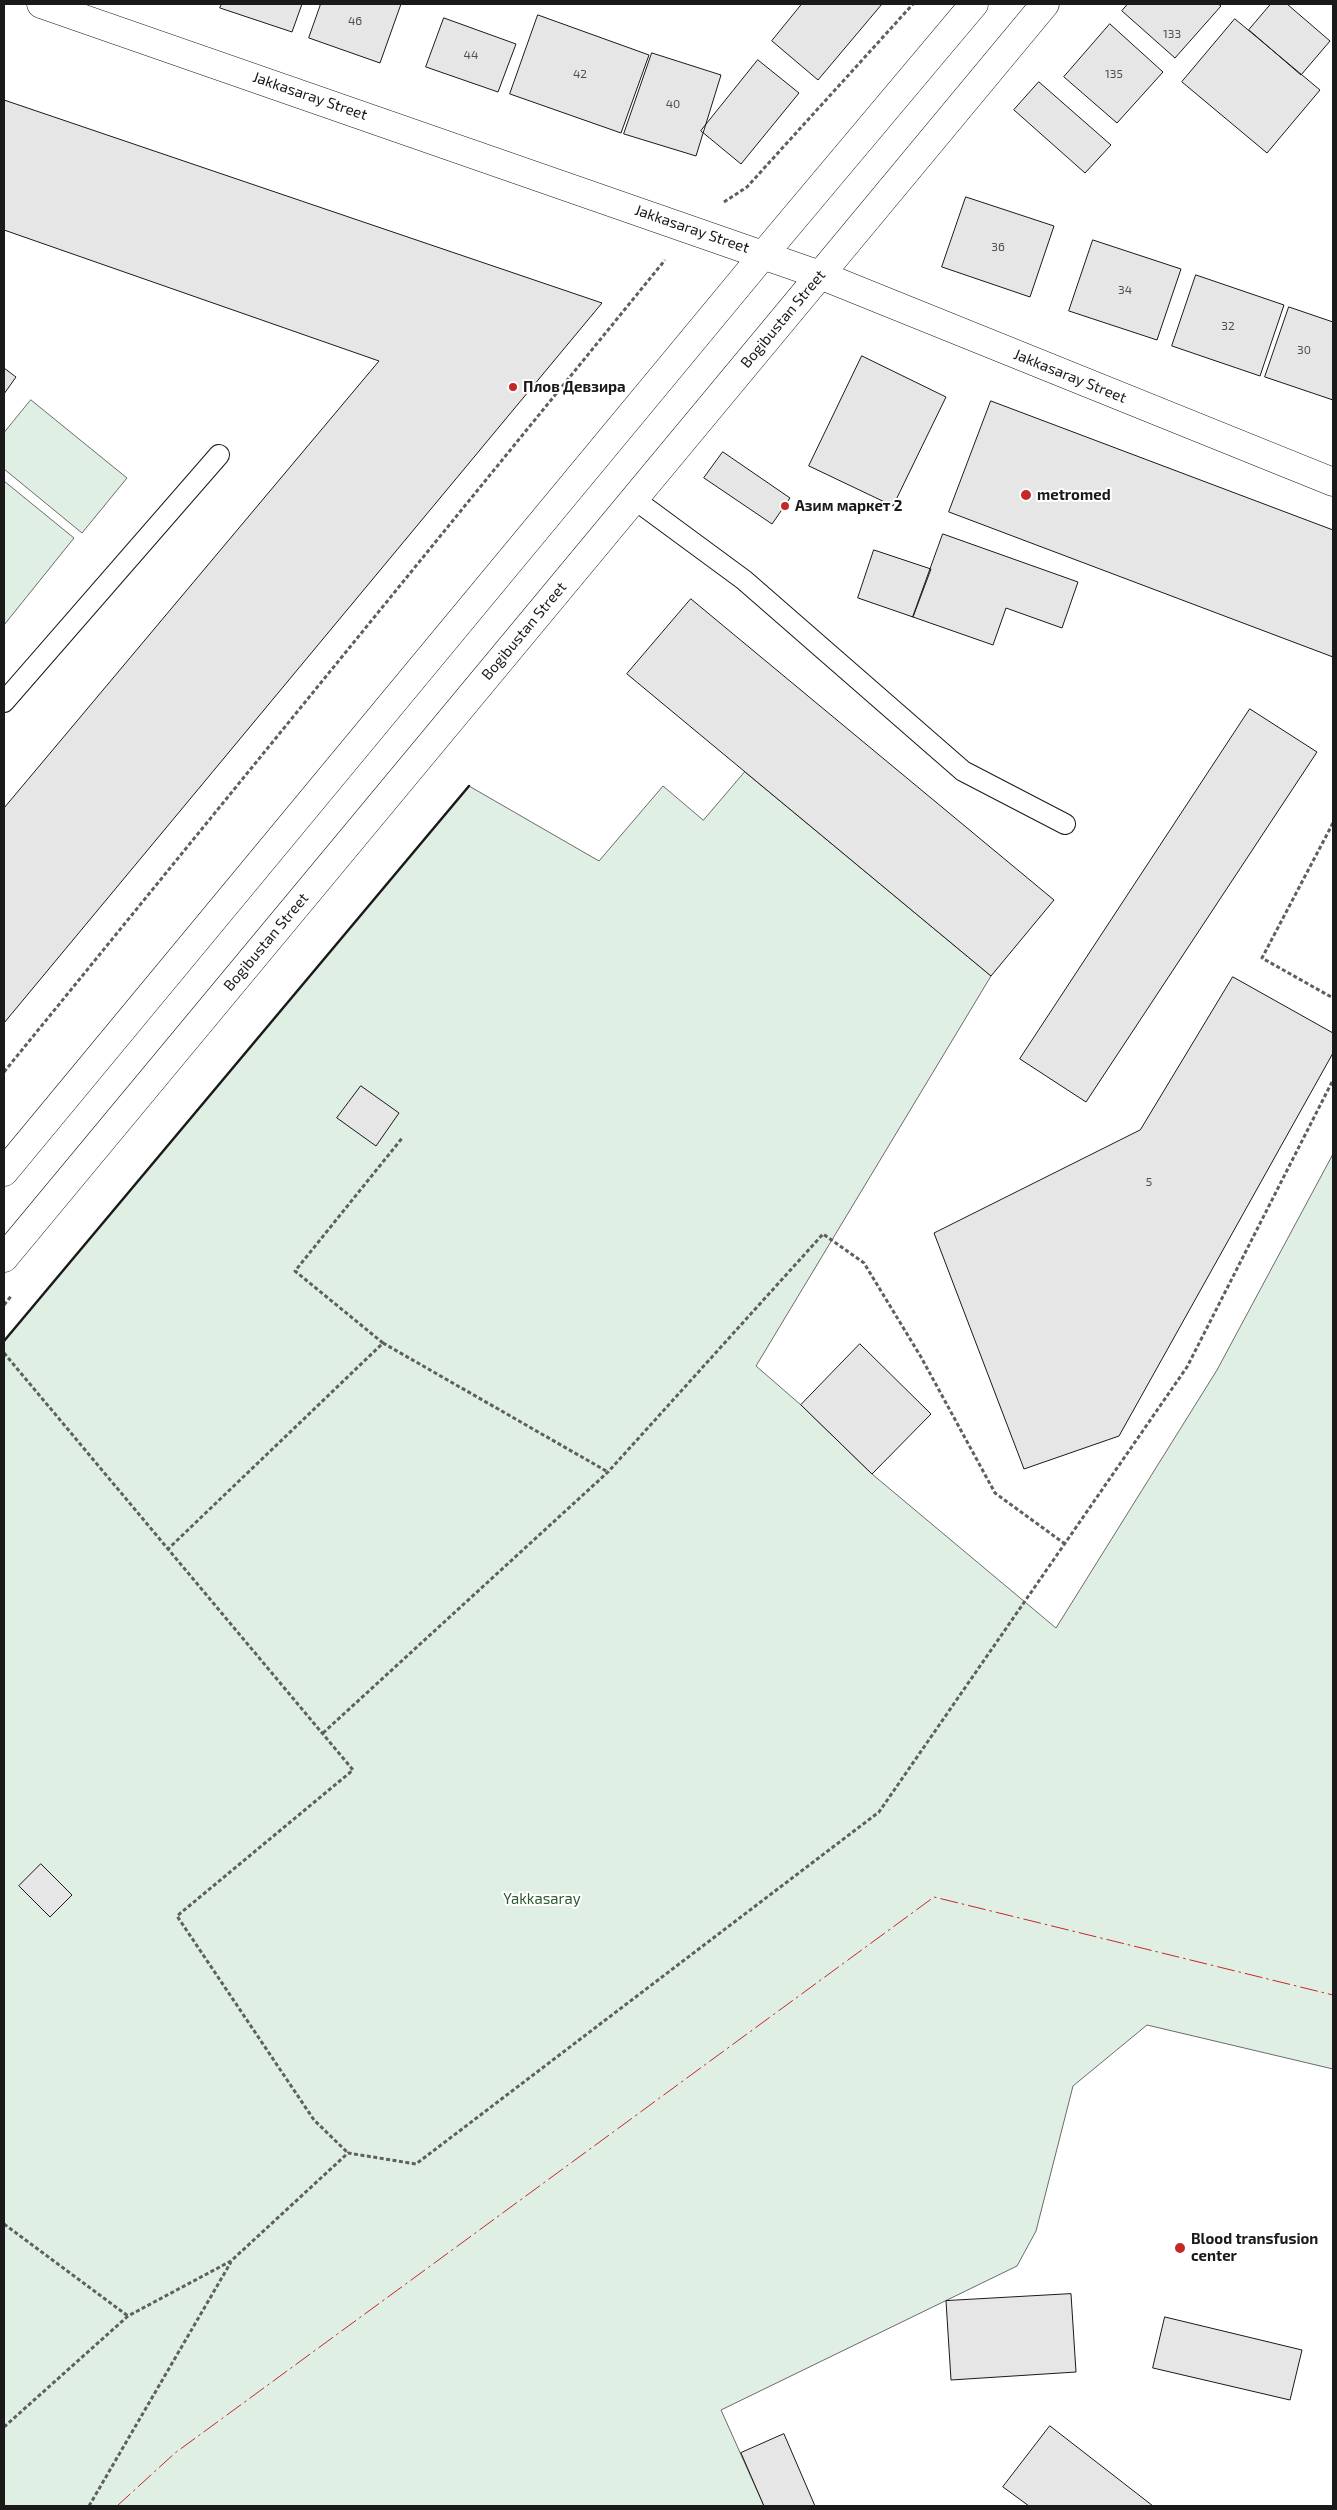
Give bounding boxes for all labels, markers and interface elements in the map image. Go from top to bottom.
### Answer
house number: 46 [348,14,362,28]
house number: 133 [1163,27,1181,41]
house number: 44 [464,48,478,62]
house number: 42 [573,67,587,81]
house number: 135 [1105,67,1123,81]
street label: Jakkasaray Street [250,68,370,124]
house number: 40 [666,97,680,111]
street label: Jakkasaray Street [632,201,752,257]
house number: 36 [991,240,1005,254]
street label: Bogibustan Street [737,266,829,372]
house number: 34 [1118,283,1132,297]
house number: 32 [1221,319,1235,333]
house number: 30 [1297,343,1311,357]
street label: Jakkasaray Street [1011,345,1129,407]
place label: Плов Девзира [523,378,626,396]
marker: Плов Девзира [507,381,519,393]
place label: metromed [1037,486,1111,504]
marker: metromed [1019,488,1033,502]
place label: Азим маркет 2 [795,497,903,515]
marker: Азим маркет 2 [779,500,791,512]
street label: Bogibustan Street [478,578,570,684]
street label: Bogibustan Street [220,889,312,995]
house number: 5 [1146,1175,1152,1189]
park label: Yakkasaray [503,1890,581,1908]
place label: Blood transfusion center [1191,2230,1318,2265]
marker: Blood transfusion center [1173,2241,1187,2255]

